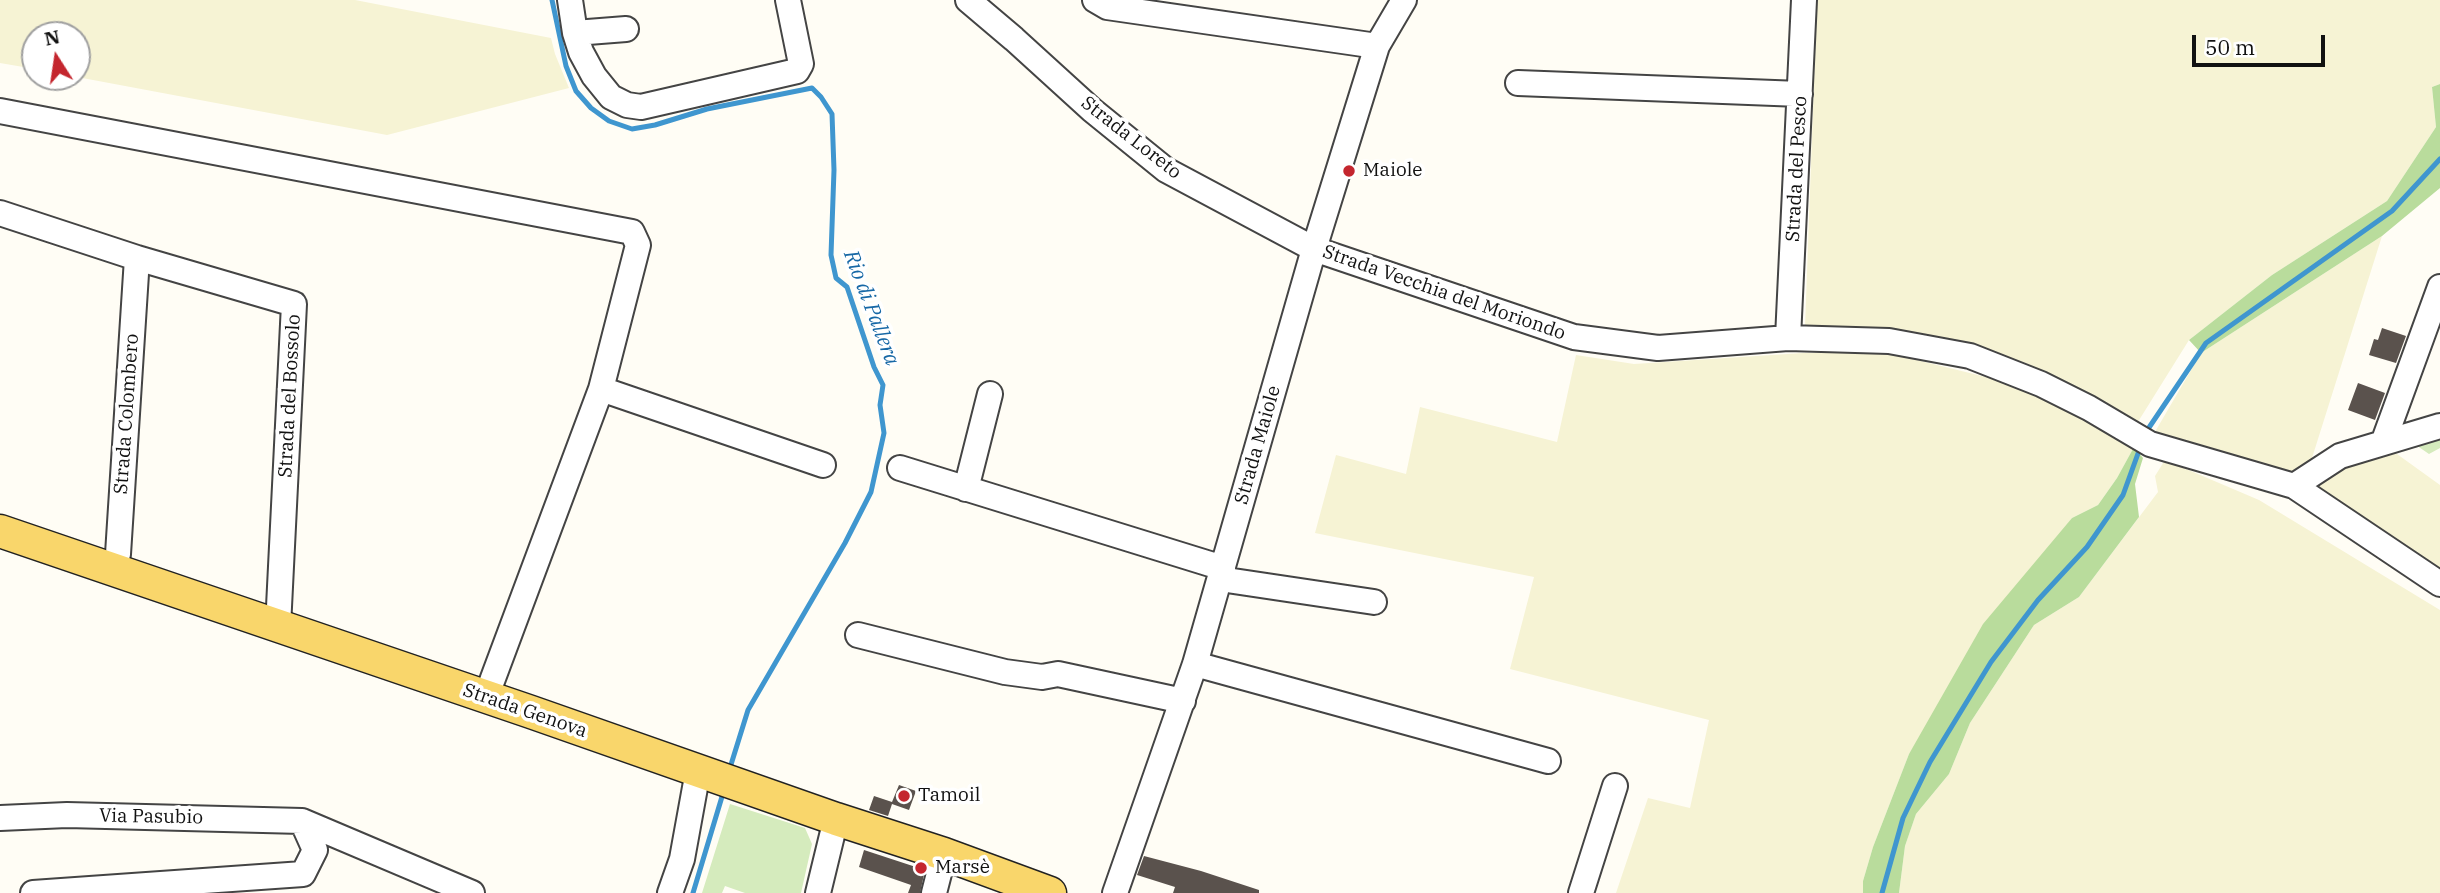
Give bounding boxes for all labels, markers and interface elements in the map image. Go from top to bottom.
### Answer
north arrow [21,21,91,91]
scale bar [2195,21,2328,65]
text: N [42,24,62,51]
text: 50 m [2205,33,2255,61]
street label: Strada Loreto [1076,92,1186,184]
street label: Strada del Pesco [1782,95,1812,243]
place label: Maiole [1363,160,1423,182]
marker: Maiole [1341,163,1357,179]
street label: Strada Vecchia del Moriondo [1320,241,1568,345]
water label: Rio di Pallera [838,247,904,369]
street label: Strada del Bossolo [274,314,306,478]
street label: Strada Colombero [110,333,144,495]
street label: Strada Maiole [1230,383,1286,507]
street label: Strada Genova [460,679,590,743]
place label: Tamoil [918,785,981,807]
marker: Tamoil [896,788,912,804]
street label: Via Pasubio [99,805,203,829]
place label: Marsè [935,857,990,879]
marker: Marsè [913,860,929,876]

